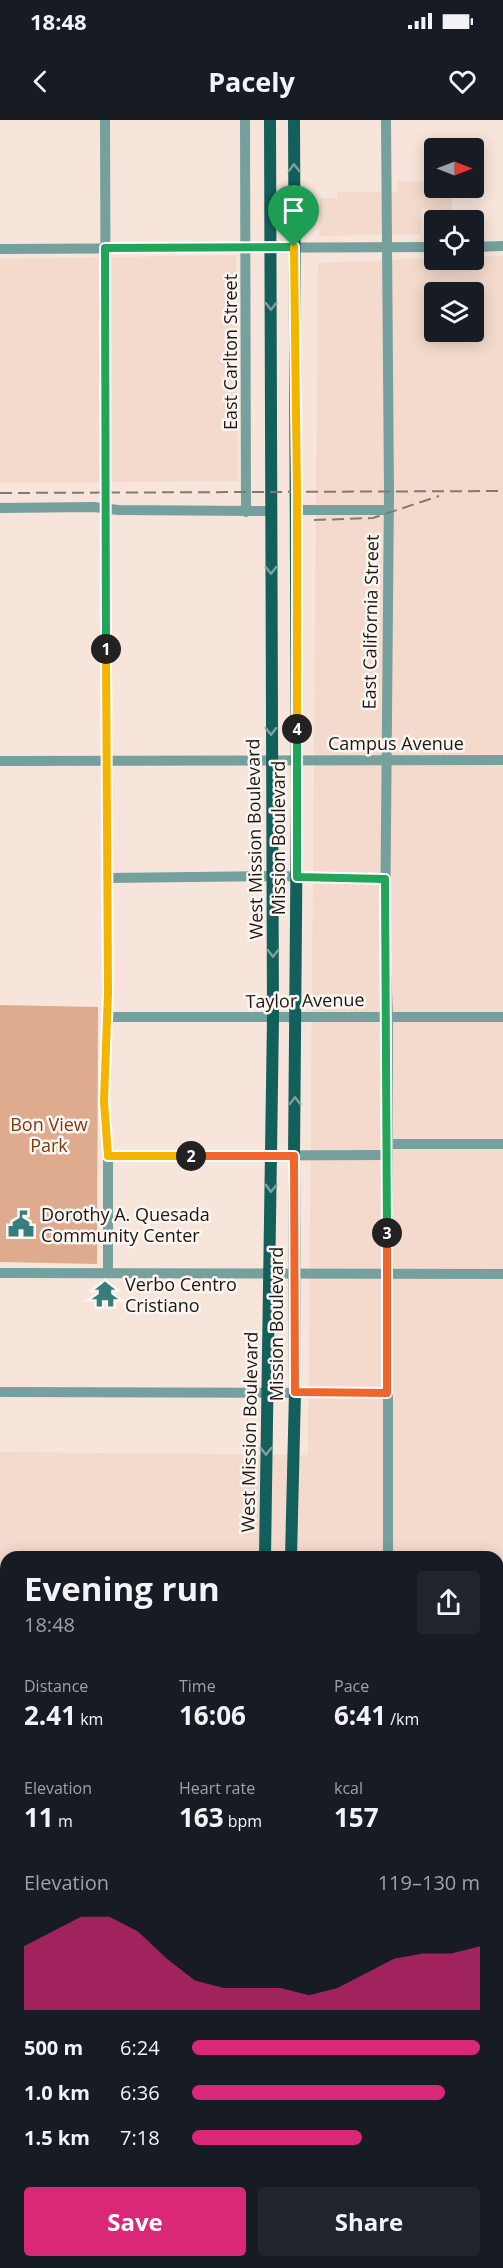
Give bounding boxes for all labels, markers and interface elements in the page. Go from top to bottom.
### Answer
text: 18:48 [30,6,87,36]
text: Pacely [208,63,295,100]
icon: back [24,65,57,98]
icon: heart [446,65,479,98]
north arrow [424,138,484,198]
map controls [424,138,484,342]
one-way arrow [288,163,300,172]
pin [268,185,319,247]
icon: arrive [277,194,310,227]
button: locate [424,210,484,270]
street label: East Carlton Street [218,274,242,430]
button: layers [424,282,484,342]
one-way arrow [265,301,277,310]
street label: East California Street [356,534,384,710]
one-way arrow [265,565,277,574]
pin: 1 [91,634,121,664]
text: 1 [101,638,111,660]
pin: 4 [282,714,312,744]
text: 4 [292,718,302,740]
one-way arrow [265,726,277,735]
street label: Campus Avenue [328,731,464,755]
street label: West Mission Boulevard [240,738,268,940]
street label: Mission Boulevard [266,761,290,915]
one-way arrow [267,949,279,958]
street label: Taylor Avenue [245,987,365,1013]
one-way arrow [289,1096,301,1105]
park label: Bon View Park [10,1112,88,1157]
pin: 2 [176,1141,206,1171]
text: 2 [186,1145,196,1167]
one-way arrow [264,1183,277,1192]
place label: Dorothy A. Quesada Community Center [41,1202,210,1247]
public building icon: Dorothy A. Quesada Community Center [6,1209,36,1239]
pin: 3 [372,1218,402,1248]
text: 3 [382,1222,392,1244]
street label: Mission Boulevard [264,1247,288,1401]
place label: Verbo Centro Cristiano [125,1272,237,1317]
temple icon: Verbo Centro Cristiano [90,1279,120,1309]
street label: West Mission Boulevard [235,1331,263,1533]
one-way arrow [260,1446,272,1455]
text: Evening run [24,1566,220,1611]
button: share [417,1571,480,1634]
text: 18:48 [24,1611,75,1638]
text: Distance [24,1675,88,1697]
text: Time [179,1675,216,1697]
text: Pace [334,1675,369,1697]
text: 2.41 [24,1697,76,1733]
text: 16:06 [179,1697,246,1733]
text: 6:41 [334,1697,386,1733]
text: km [76,1708,103,1730]
text: /km [386,1708,419,1730]
text: Elevation [24,1777,92,1799]
text: Heart rate [179,1777,255,1799]
text: kcal [334,1777,363,1799]
text: 11 [24,1799,54,1835]
text: 163 [179,1799,224,1835]
text: 157 [334,1799,379,1835]
text: m [54,1810,73,1832]
text: bpm [224,1810,262,1832]
text: Elevation [24,1869,109,1896]
text: 119–130 m [378,1869,480,1896]
text: 500 m [24,2034,83,2061]
text: 6:24 [120,2034,160,2061]
text: 1.0 km [24,2079,90,2106]
text: 6:36 [120,2079,160,2106]
text: 1.5 km [24,2124,90,2151]
text: 7:18 [120,2124,160,2151]
button: Save [24,2187,246,2256]
button: Share [258,2187,480,2256]

